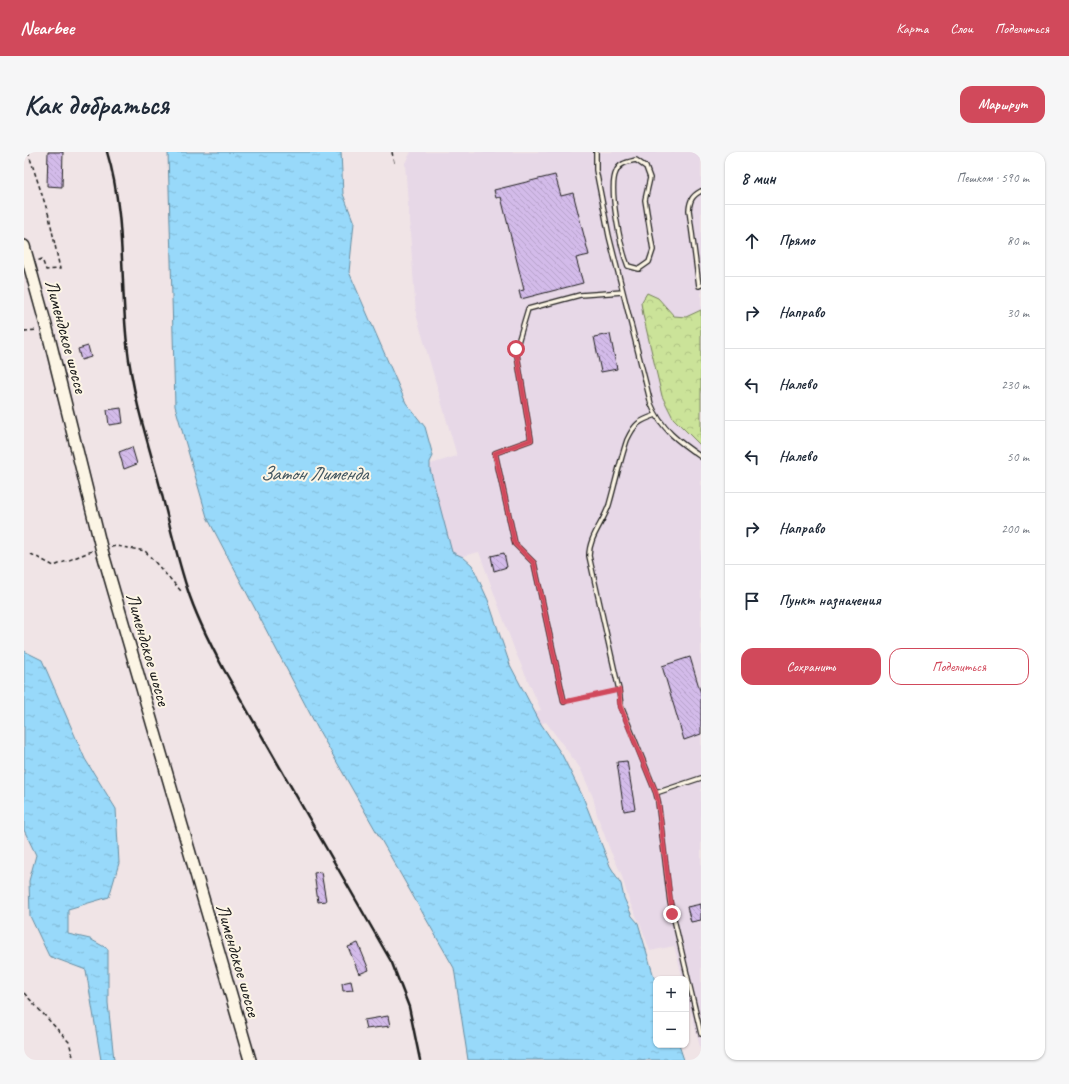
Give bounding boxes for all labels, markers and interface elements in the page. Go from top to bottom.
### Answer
text: Nearbee [20,16,74,40]
text: Карта [896,20,928,37]
text: Слои [950,20,973,37]
text: Поделиться [995,20,1049,37]
button: Маршрут [960,86,1045,123]
text: Как добраться [24,87,169,122]
text: 8 мин [741,168,776,189]
text: Пешком · 590 m [956,170,1029,186]
icon: ahead [741,230,763,252]
text: Прямо [779,231,815,250]
text: 80 m [1007,233,1029,249]
street label: Лимендское шоссе [39,277,93,397]
icon: right [741,302,763,324]
text: Направо [779,303,825,322]
text: 30 m [1007,305,1029,321]
route start [507,340,525,358]
icon: left [741,374,763,396]
text: Налево [779,375,817,394]
text: 230 m [1001,377,1029,393]
icon: left [741,446,763,468]
text: Налево [779,447,817,466]
text: 50 m [1007,449,1029,465]
water label: Затон Лименда [260,461,370,486]
icon: right [741,518,763,540]
text: Направо [779,519,825,538]
text: 200 m [1001,521,1029,537]
street label: Лимендское шоссе [120,590,176,710]
icon: arrive [741,590,763,612]
text: Пункт назначения [779,591,881,610]
button: Сохранить [741,648,881,685]
button: Поделиться [889,648,1029,685]
street label: Лимендское шоссе [210,901,266,1021]
route end [663,905,681,923]
map controls [653,976,689,1048]
button: + [653,976,689,1012]
button: − [653,1012,689,1048]

